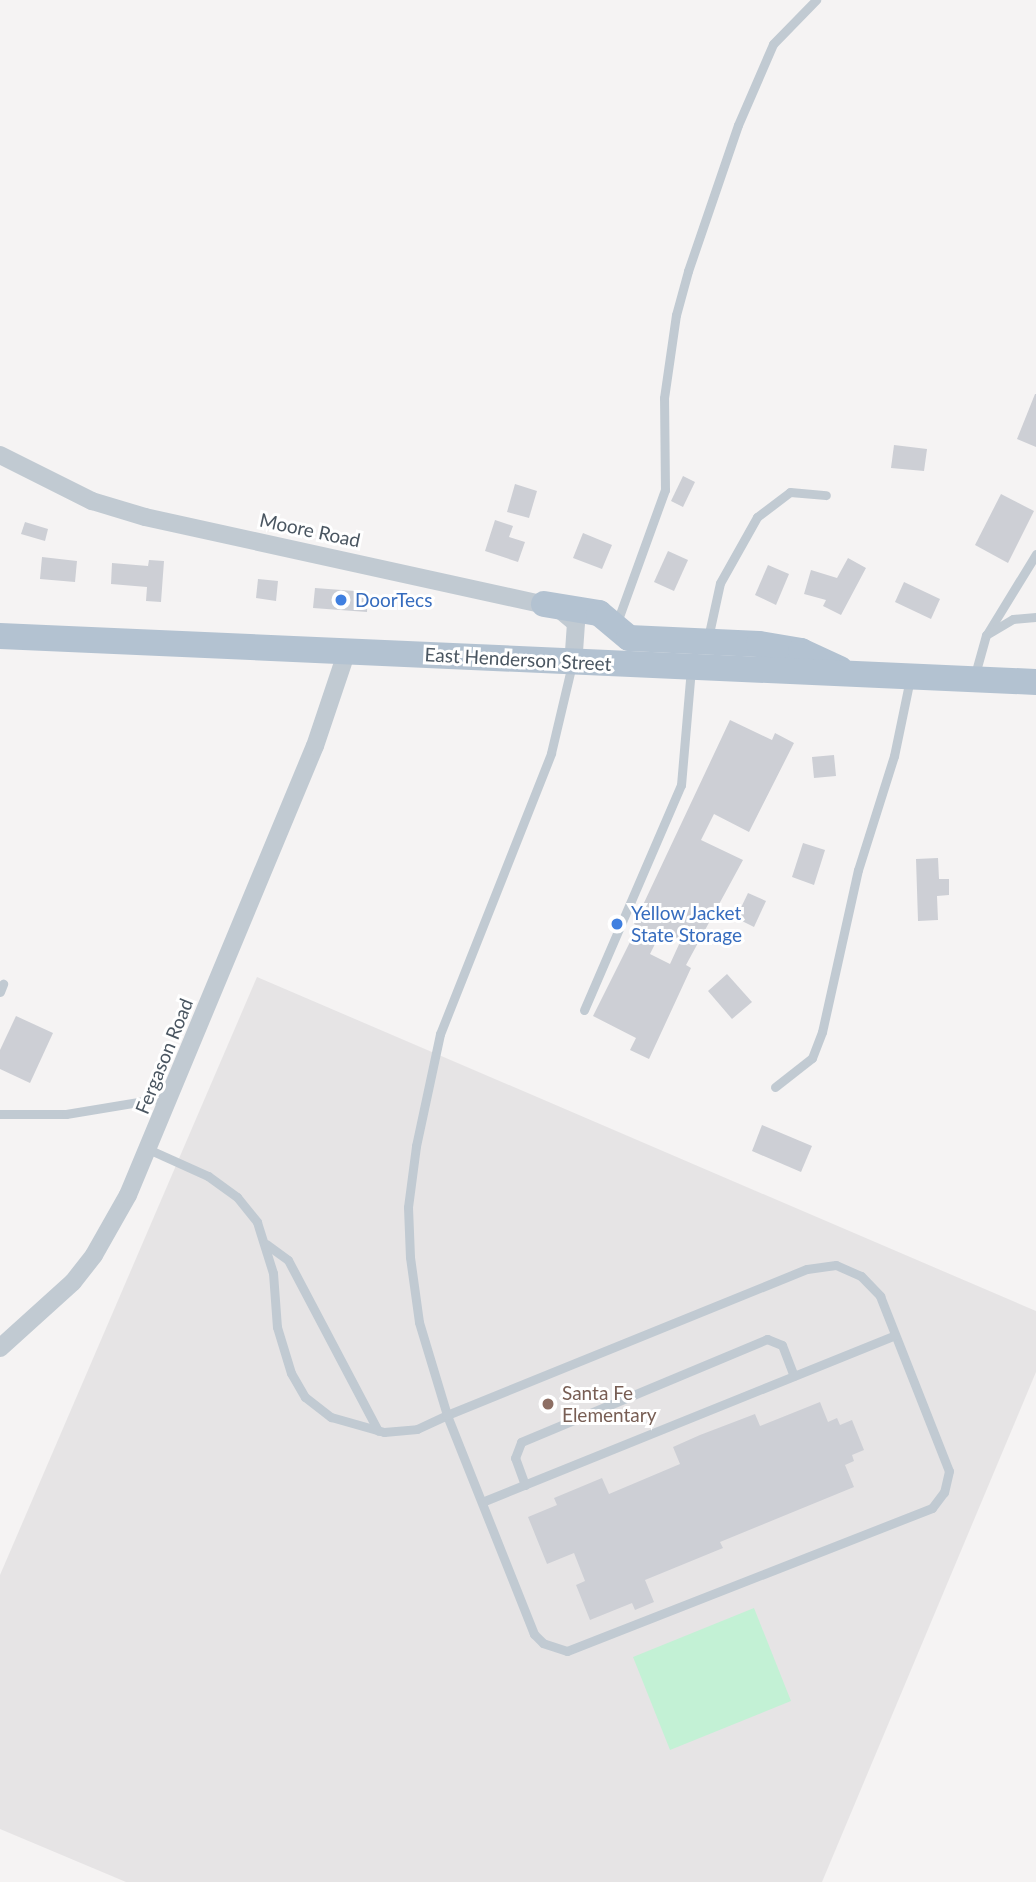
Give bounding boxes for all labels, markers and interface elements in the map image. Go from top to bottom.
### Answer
street label: Moore Road [258,508,362,552]
place label: DoorTecs [355,589,432,611]
marker: DoorTecs [333,592,349,608]
street label: East Henderson Street [424,643,612,675]
place label: Yellow Jacket State Storage [631,902,742,946]
marker: Yellow Jacket State Storage [609,916,625,932]
street label: Fergason Road [130,995,198,1117]
place label: Santa Fe Elementary [562,1382,656,1426]
marker: Santa Fe Elementary [540,1396,556,1412]

